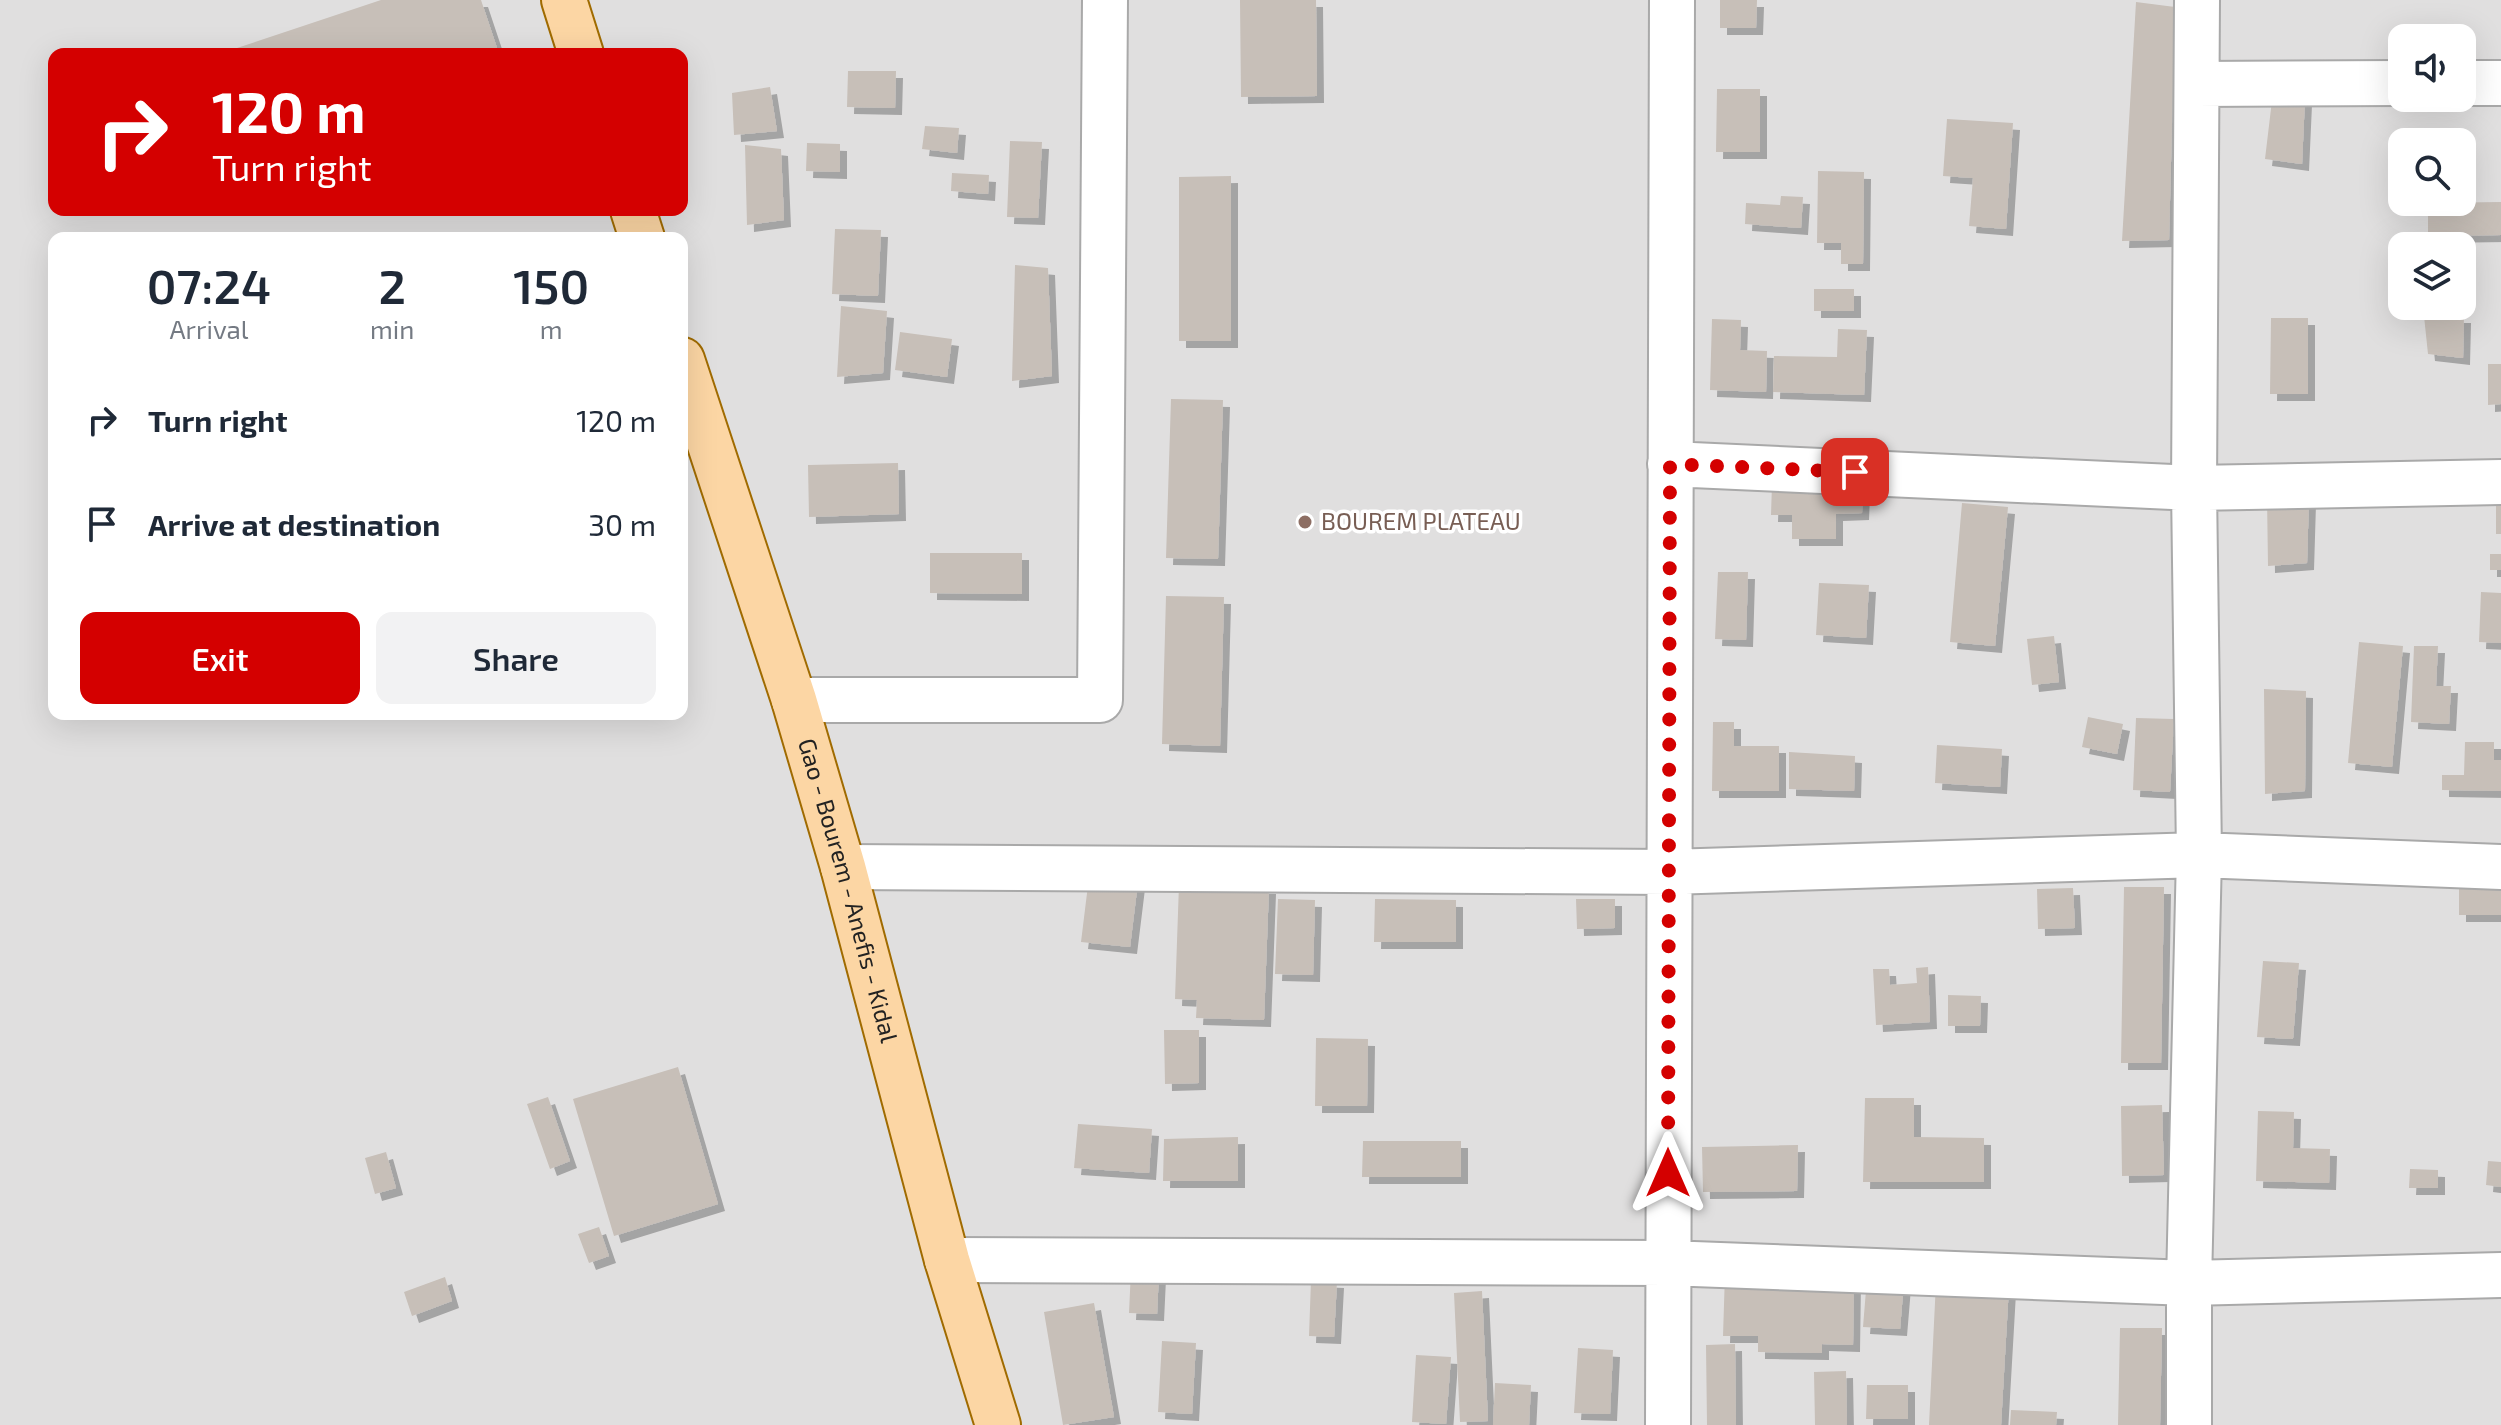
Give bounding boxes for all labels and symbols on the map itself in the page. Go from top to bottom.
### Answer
pin [1821,438,1889,506]
place label: BOUREM PLATEAU [1321,506,1521,535]
marker: BOUREM PLATEAU [1296,513,1314,531]
street label: Gao - Bourem - Anefis - Kidal [793,735,905,1045]
position arrow [1626,1131,1710,1215]

